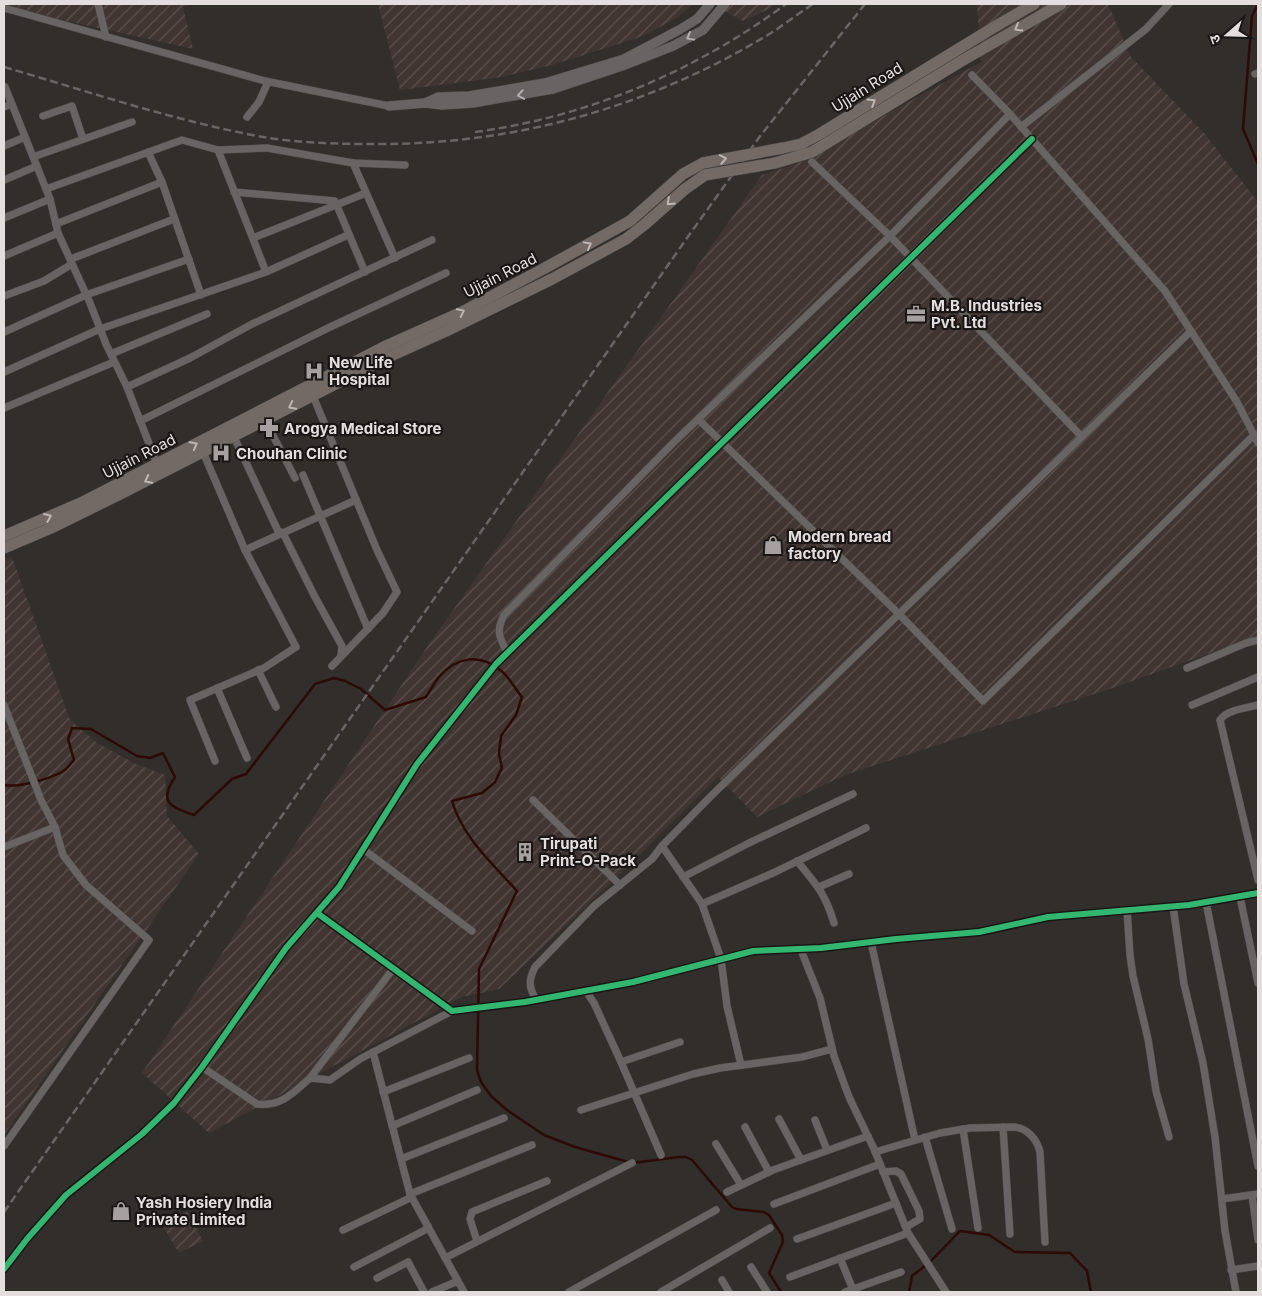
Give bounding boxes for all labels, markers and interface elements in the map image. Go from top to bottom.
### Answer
north arrow [1202,10,1252,60]
one-way arrow [1015,22,1024,32]
one-way arrow [686,31,695,41]
text: उ [1205,32,1224,46]
street label: Ujjain Road [828,58,906,116]
one-way arrow [516,90,525,100]
one-way arrow [867,98,876,108]
one-way arrow [718,154,727,164]
one-way arrow [667,196,676,205]
one-way arrow [583,242,592,252]
street label: Ujjain Road [460,248,540,302]
place label: M.B. Industries Pvt. Ltd [931,296,1042,332]
office icon: M.B. Industries Pvt. Ltd [905,303,927,325]
one-way arrow [456,307,465,318]
place label: New Life Hospital [329,353,393,389]
hospital icon: New Life Hospital [303,360,325,382]
one-way arrow [288,400,297,410]
pharmacy icon: Arogya Medical Store [258,417,280,439]
place label: Arogya Medical Store [284,419,442,438]
street label: Ujjain Road [99,429,179,483]
one-way arrow [189,441,198,451]
hospital icon: Chouhan Clinic [210,442,232,464]
place label: Chouhan Clinic [236,444,348,463]
one-way arrow [144,474,153,484]
one-way arrow [44,512,52,522]
place label: Modern bread factory [788,527,891,563]
shop icon: Modern bread factory [762,534,784,556]
place label: Tirupati Print-O-Pack [540,834,636,870]
building icon: Tirupati Print-O-Pack [514,841,536,863]
place label: Yash Hosiery India Private Limited [136,1193,272,1229]
shop icon: Yash Hosiery India Private Limited [110,1200,132,1222]

